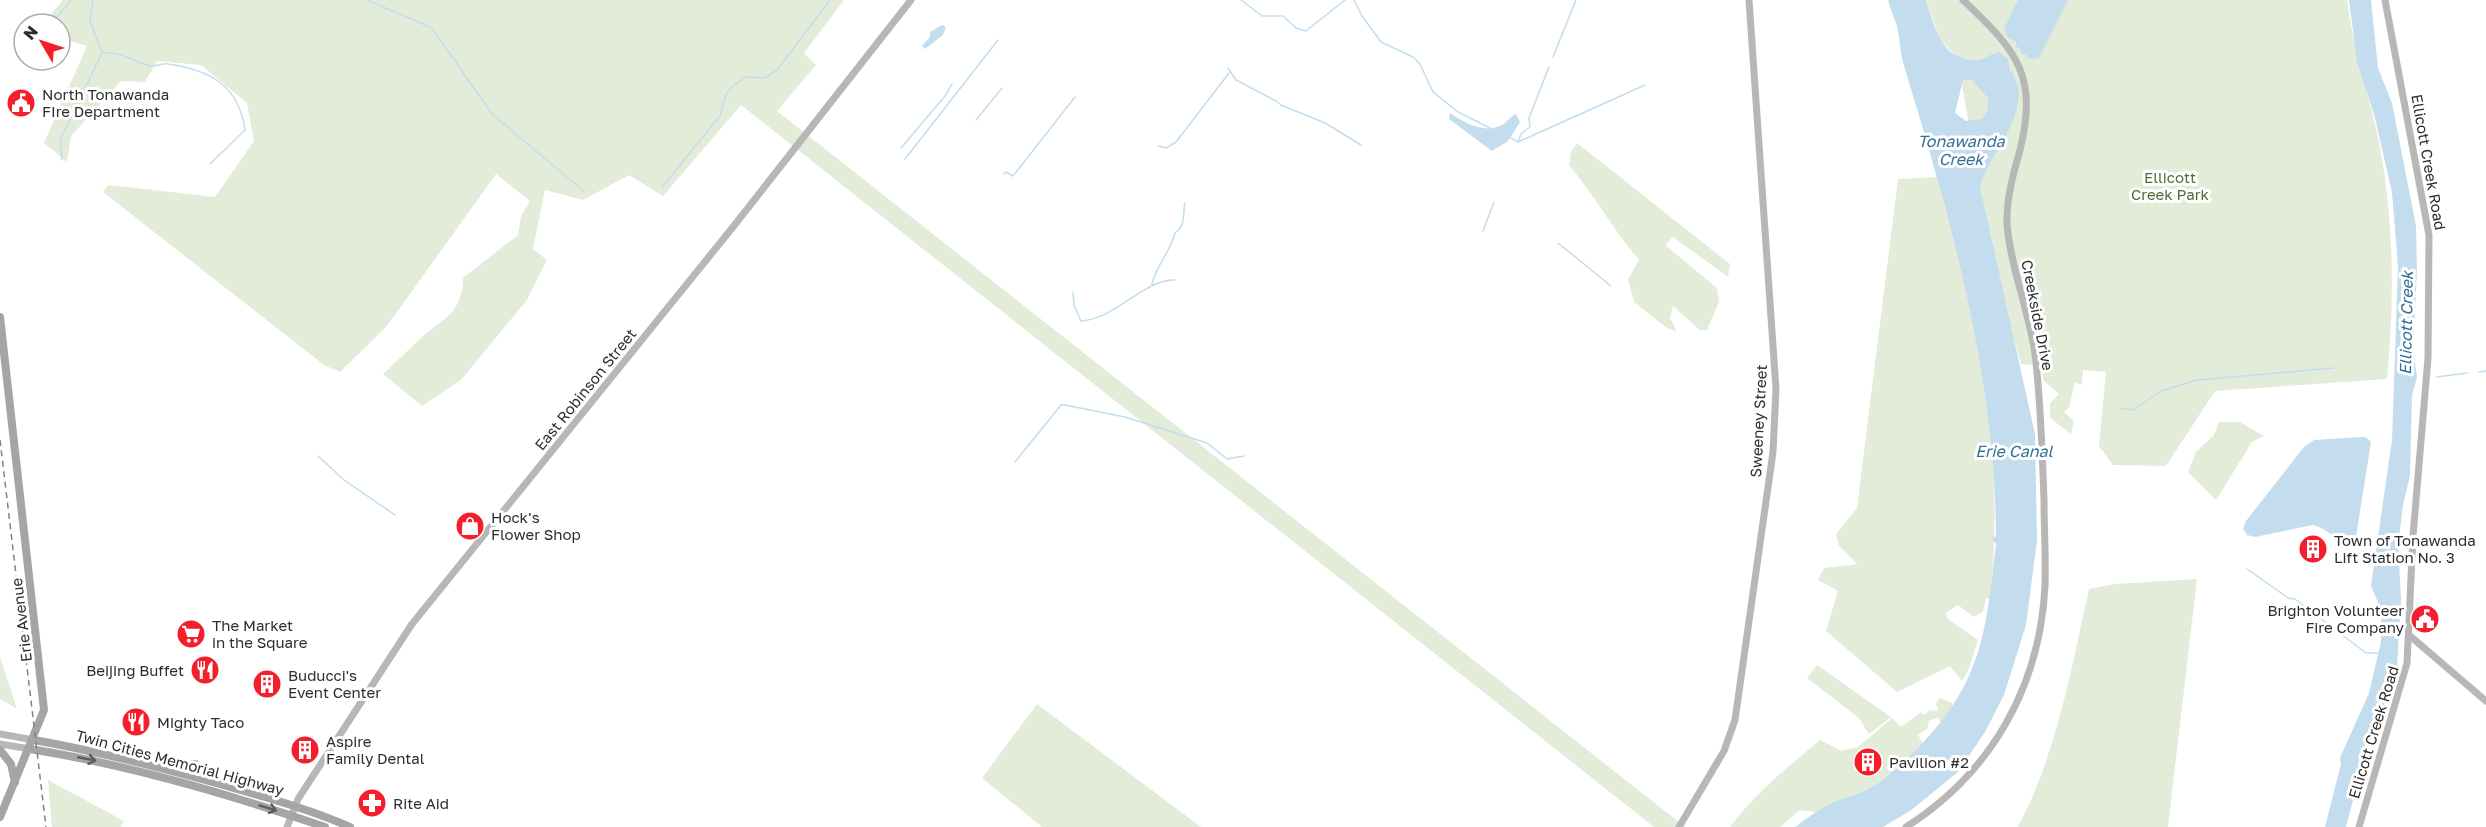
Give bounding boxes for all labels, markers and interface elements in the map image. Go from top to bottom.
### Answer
north arrow [12,12,72,72]
text: N [19,22,42,44]
place label: North Tonawanda FIre Department [42,85,169,120]
public building icon: North Tonawanda FIre Department [5,87,37,119]
street label: Ellicott Creek Road [2408,93,2450,231]
water label: Tonawanda Creek [1917,131,2006,169]
park label: Ellicott Creek Park [2131,168,2210,203]
street label: Creekside Drive [2018,258,2058,372]
water label: Ellicott Creek [2395,269,2417,375]
street label: East Robinson Street [530,325,640,453]
street label: Sweeney Street [1746,364,1770,478]
water label: Erie Canal [1975,441,2054,461]
place label: Hock's Flower Shop [491,508,581,543]
shop icon: Hock's Flower Shop [454,510,486,542]
place label: Town of Tonawanda Lift Station No. 3 [2334,531,2476,566]
building icon: Town of Tonawanda Lift Station No. 3 [2297,533,2329,565]
street label: Erie Avenue [7,577,35,663]
place label: Brighton Volunteer Fire Company [2267,601,2405,636]
public building icon: Brighton Volunteer Fire Company [2409,603,2441,635]
place label: The Market in the Square [212,616,308,651]
supermarket icon: The Market in the Square [175,618,207,650]
restaurant icon: Beijing Buffet [189,654,221,686]
place label: Beijing Buffet [86,661,184,679]
street label: Ellicott Creek Road [2344,663,2402,801]
place label: Buducci's Event Center [288,666,381,701]
building icon: Buducci's Event Center [251,668,283,700]
restaurant icon: Mighty Taco [120,706,152,738]
place label: Mighty Taco [157,713,244,731]
street label: Twin Cities Memorial Highway [74,726,287,799]
place label: Aspire Family Dental [326,732,425,767]
building icon: Aspire Family Dental [289,734,321,766]
building icon: Pavilion #2 [1852,746,1884,778]
place label: Pavilion #2 [1889,753,1969,771]
one-way arrow [77,754,97,765]
pharmacy icon: Rite Aid [356,787,388,819]
place label: Rite Aid [393,794,449,812]
one-way arrow [259,803,278,814]

